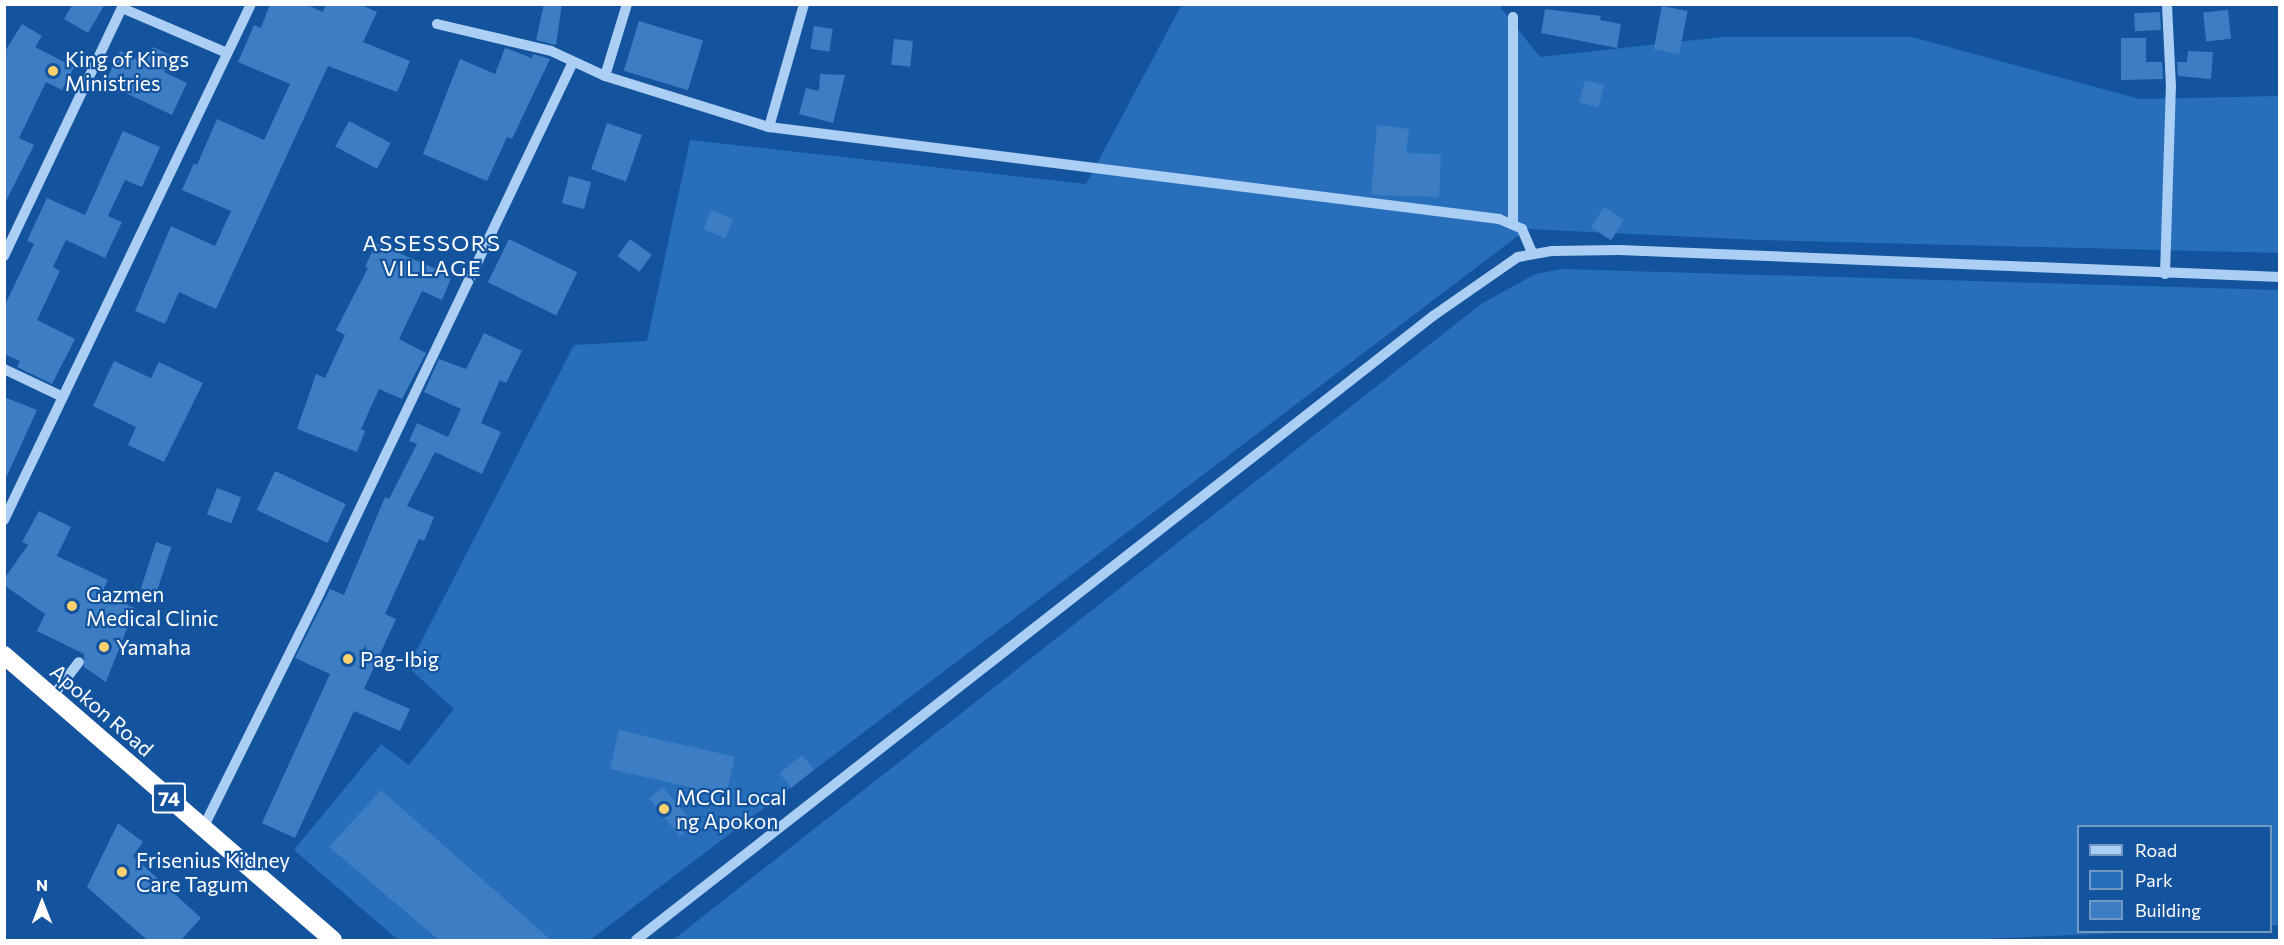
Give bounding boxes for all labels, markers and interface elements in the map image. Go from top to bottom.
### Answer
place label: King of Kings Ministries [65,46,189,96]
marker: King of Kings Ministries [46,64,60,78]
district label: ASSESSORS VILLAGE [363,229,501,280]
place label: Gazmen Medical Clinic [86,581,218,631]
marker: Gazmen Medical Clinic [63,597,81,615]
place label: Yamaha [116,634,191,660]
marker: Yamaha [97,640,111,654]
place label: Pag-Ibig [360,646,439,672]
marker: Pag-Ibig [341,652,355,666]
street label: Apokon Road [45,659,159,761]
road number: 74 [151,781,187,815]
place label: MCGI Local ng Apokon [676,784,787,834]
marker: MCGI Local ng Apokon [657,802,671,816]
legend [2077,825,2272,933]
text: Road [2135,839,2177,861]
place label: Frisenius Kidney Care Tagum [136,847,290,897]
marker: Frisenius Kidney Care Tagum [113,863,131,881]
text: Park [2135,869,2173,891]
north arrow [12,873,72,933]
text: N [36,875,48,894]
text: Building [2135,899,2201,921]

